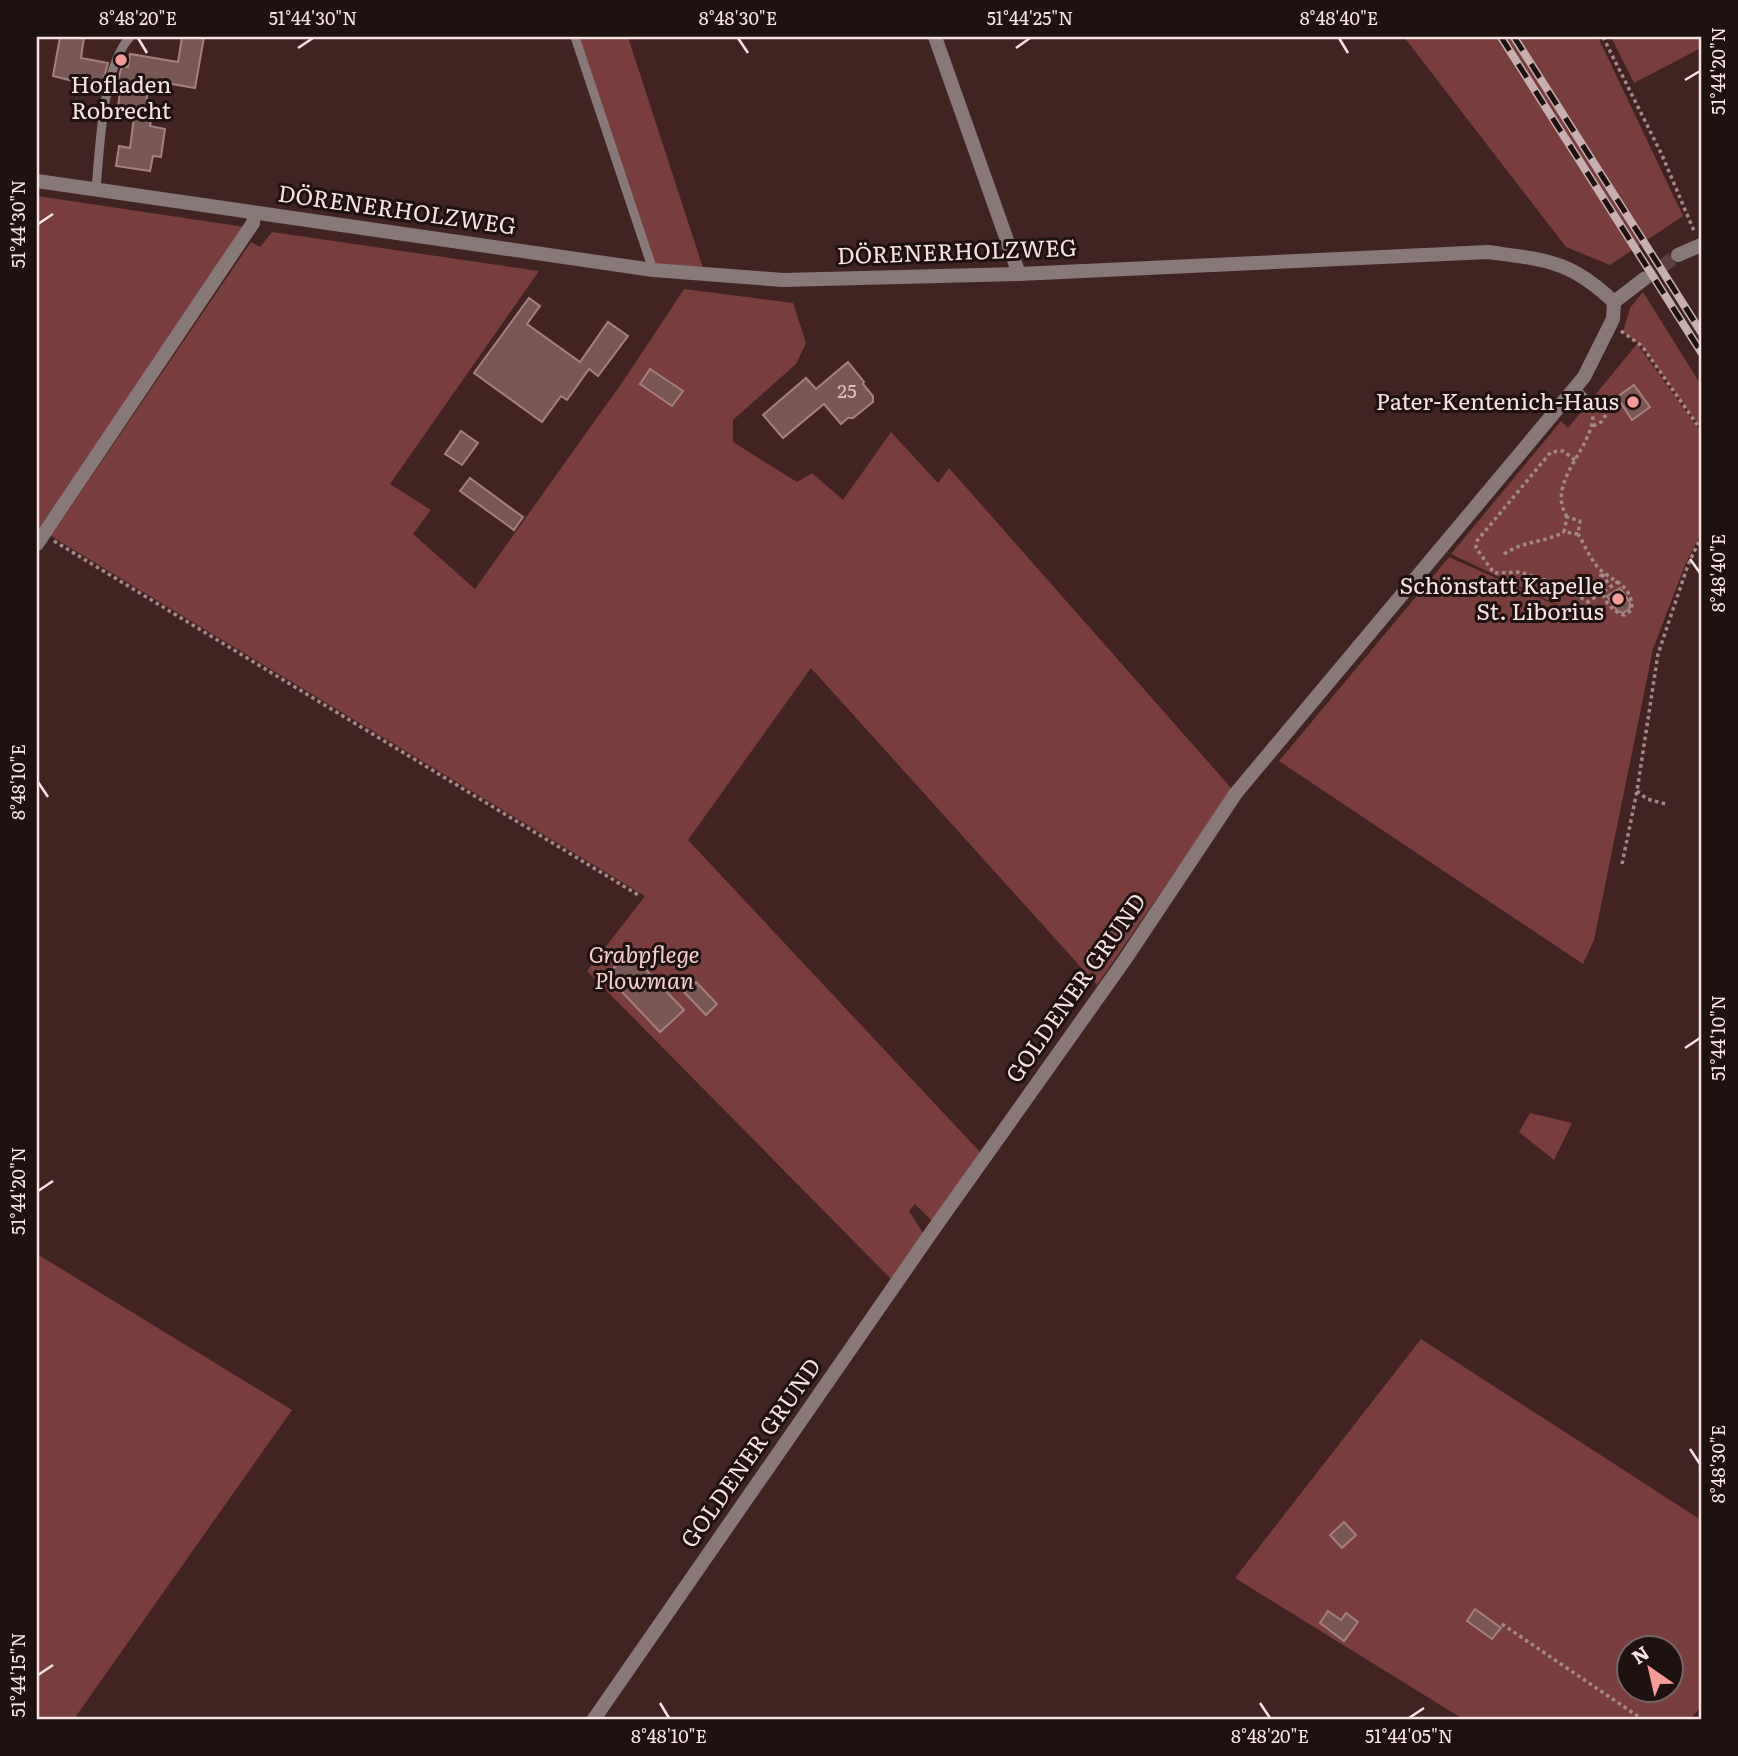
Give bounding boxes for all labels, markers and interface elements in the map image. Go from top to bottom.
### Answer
text: 8°48'20"E [99,4,177,31]
text: 51°44'30"N [269,4,357,31]
text: 8°48'30"E [699,4,777,31]
text: 51°44'25"N [987,4,1073,31]
text: 8°48'40"E [1300,4,1378,31]
text: 51°44'20"N [1704,27,1731,115]
marker: Hofladen Robrecht [113,52,129,68]
place label: Hofladen Robrecht [71,66,172,126]
street label: DÖRENERHOLZWEG [276,174,519,242]
text: 51°44'30"N [4,180,31,268]
street label: DÖRENERHOLZWEG [836,229,1077,271]
house number: 25 [837,376,857,404]
place label: Pater-Kentenich-Haus [1376,383,1619,417]
marker: Pater-Kentenich-Haus [1625,394,1641,410]
text: 8°48'40"E [1704,534,1731,612]
place label: Schönstatt Kapelle St. Liborius [1399,567,1604,627]
marker: Schönstatt Kapelle St. Liborius [1610,591,1626,607]
text: 8°48'10"E [4,744,31,820]
street label: GOLDENER GRUND [996,885,1153,1089]
park label: Grabpflege Plowman [588,936,700,996]
text: 51°44'10"N [1704,995,1731,1081]
text: 51°44'20"N [4,1147,31,1235]
street label: GOLDENER GRUND [671,1350,828,1554]
text: 8°48'30"E [1704,1425,1731,1503]
text: 51°44'15"N [4,1633,31,1717]
north arrow [1616,1634,1686,1704]
text: N [1625,1638,1654,1670]
text: 8°48'10"E [631,1722,707,1749]
text: 8°48'20"E [1231,1722,1309,1749]
text: 51°44'05"N [1365,1722,1453,1749]

